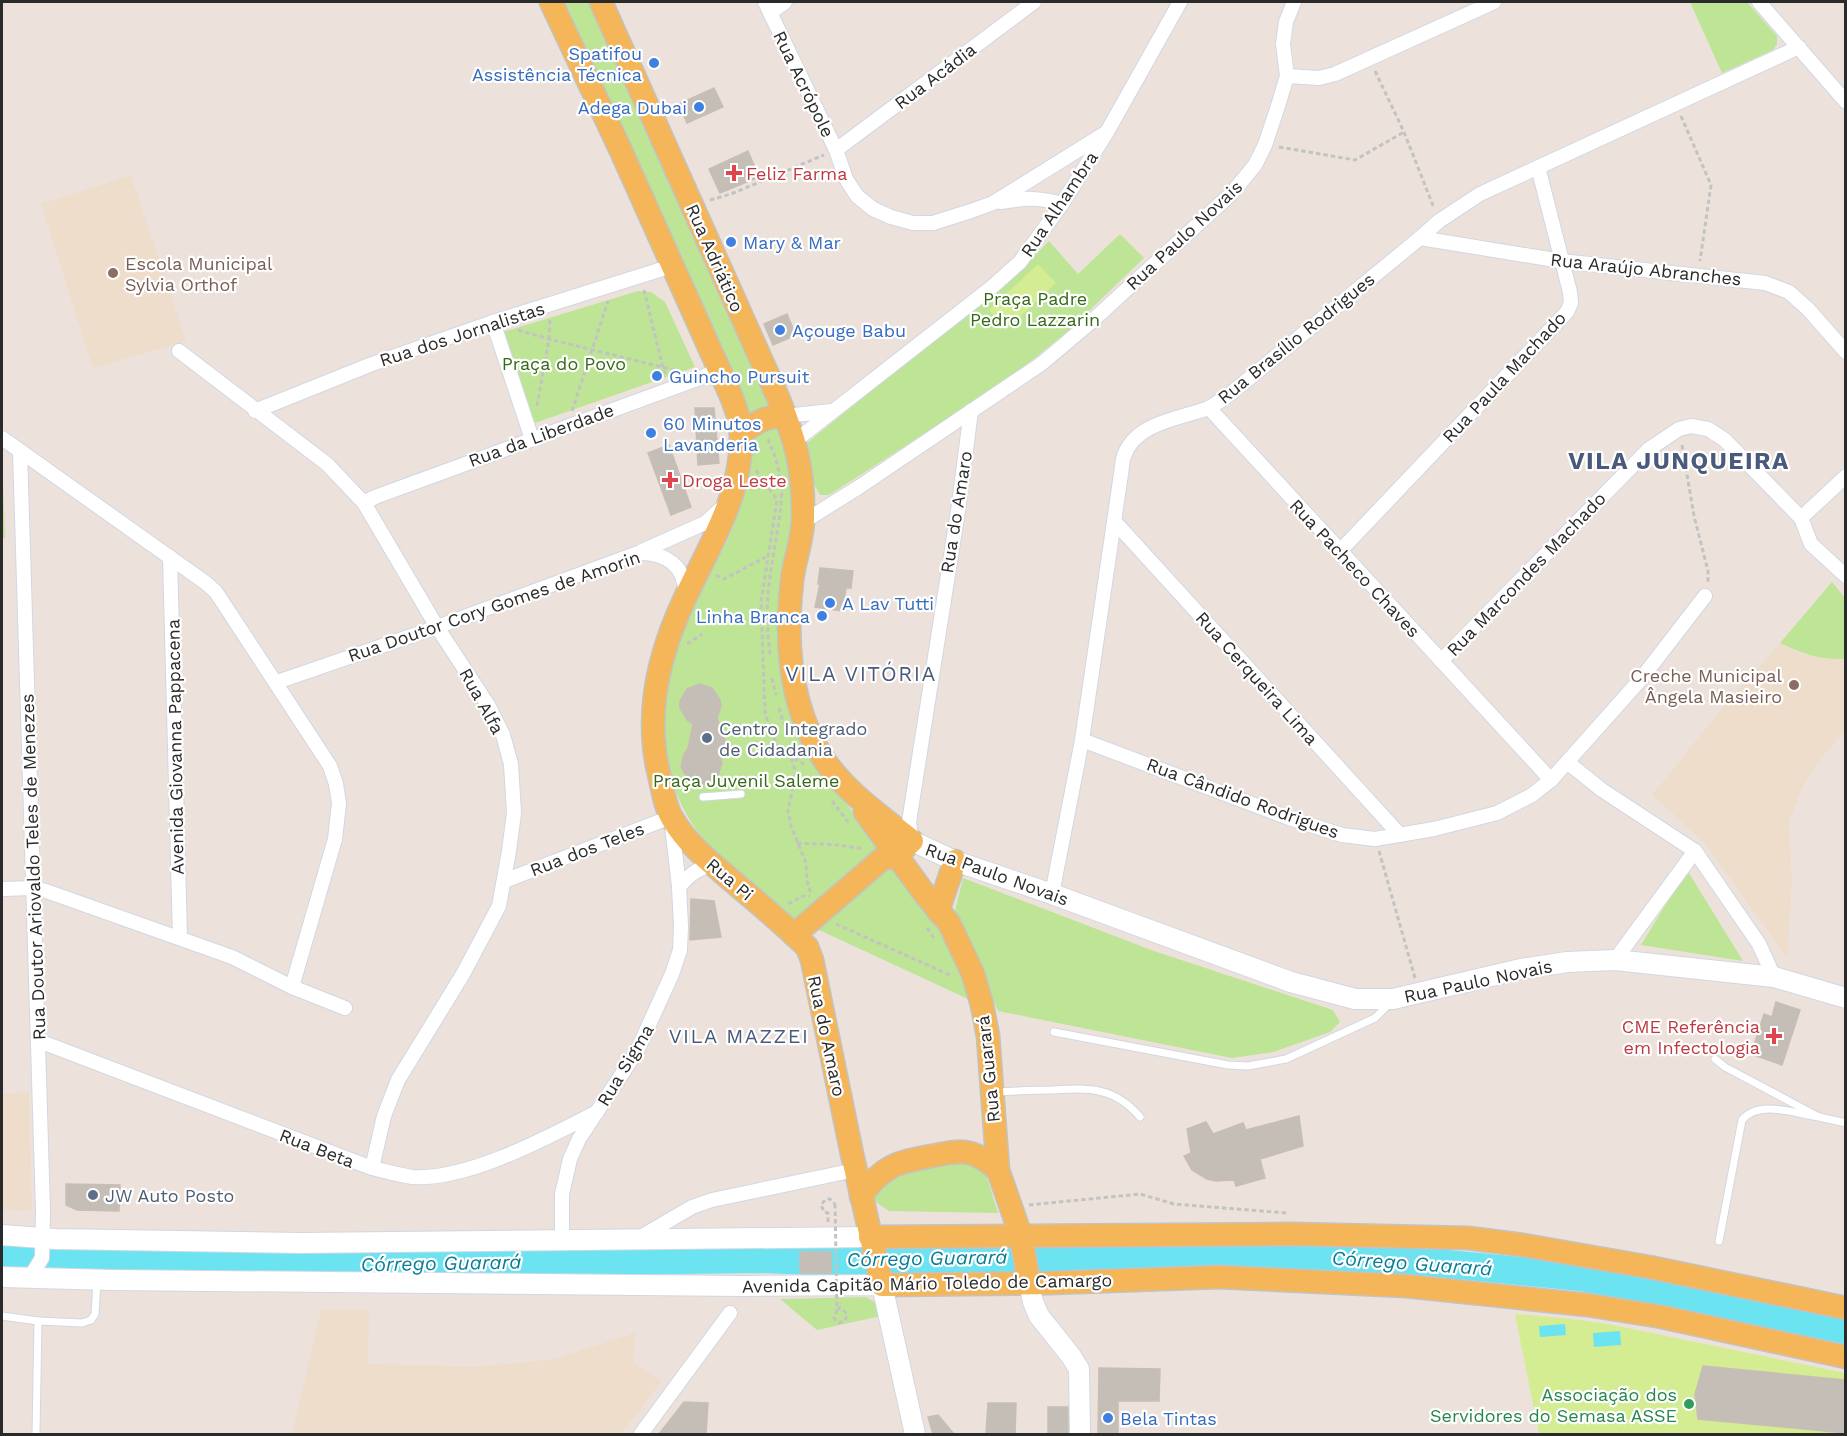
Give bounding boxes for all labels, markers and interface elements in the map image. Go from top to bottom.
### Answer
street label: Rua Acrópole [769,27,839,141]
street label: Rua Acádia [890,39,980,113]
place label: Spatifou Assistência Técnica [472,43,642,85]
marker: Spatifou Assistência Técnica [647,56,661,70]
place label: Adega Dubai [578,97,687,118]
marker: Adega Dubai [692,100,706,114]
street label: Rua Alhambra [1016,147,1102,261]
place label: Feliz Farma [746,163,847,184]
marker: Feliz Farma [727,166,741,180]
street label: Rua Paulo Novais [1122,176,1246,294]
street label: Rua Adriático [682,201,748,315]
place label: Mary & Mar [743,232,841,253]
marker: Mary & Mar [724,235,738,249]
street label: Rua Araújo Abranches [1549,249,1743,289]
place label: Escola Municipal Sylvia Orthof [125,253,273,295]
marker: Escola Municipal Sylvia Orthof [106,266,120,280]
street label: Rua Brasílio Rodrigues [1213,268,1379,408]
park label: Praça Padre Pedro Lazzarin [970,288,1100,330]
street label: Rua dos Jornalistas [377,297,547,371]
street label: Rua Paula Machado [1438,307,1570,447]
place label: Açouge Babu [792,320,906,341]
marker: Açouge Babu [773,323,787,337]
park label: Praça do Povo [502,353,626,374]
place label: Guincho Pursuit [669,366,810,387]
marker: Guincho Pursuit [650,369,664,383]
street label: Rua da Liberdade [465,399,617,471]
place label: 60 Minutos Lavanderia [663,413,762,455]
marker: 60 Minutos Lavanderia [644,426,658,440]
district label: VILA JUNQUEIRA [1568,447,1790,475]
street label: Rua do Amaro [936,449,976,575]
place label: Droga Leste [682,470,787,491]
marker: Droga Leste [663,473,677,487]
street label: Rua Marcondes Machado [1442,488,1610,660]
street label: Rua Pacheco Chaves [1286,495,1424,641]
street label: Rua Doutor Cory Gomes de Amorin [345,546,643,666]
place label: A Lav Tutti [842,593,934,614]
marker: A Lav Tutti [823,596,837,610]
place label: Linha Branca [696,606,810,627]
street label: Rua Cerqueira Lima [1192,607,1322,749]
marker: Linha Branca [815,609,829,623]
street label: Avenida Giovanna Pappacena [162,619,188,875]
district label: VILA VITÓRIA [785,661,937,686]
street label: Rua Alfa [455,664,509,738]
place label: Creche Municipal Ângela Masieiro [1630,665,1782,707]
marker: Creche Municipal Ângela Masieiro [1787,678,1801,692]
street label: Rua Doutor Ariovaldo Teles de Menezes [16,693,50,1041]
place label: Centro Integrado de Cidadania [719,718,867,760]
marker: Centro Integrado de Cidadania [700,731,714,745]
street label: Rua Cândido Rodrigues [1144,753,1342,843]
park label: Praça Juvenil Saleme [653,770,839,791]
street label: Rua dos Teles [527,818,647,880]
street label: Rua Paulo Novais [922,838,1072,910]
street label: Rua Pi [702,853,758,905]
street label: Rua Paulo Novais [1402,955,1554,1007]
street label: Rua do Amaro [804,973,850,1099]
street label: Rua Guarará [972,1014,1004,1124]
place label: CME Referência em Infectologia [1622,1016,1760,1058]
street label: Rua Sigma [592,1020,658,1110]
district label: VILA MAZZEI [669,1024,809,1048]
marker: CME Referência em Infectologia [1765,1027,1783,1045]
street label: Rua Beta [277,1124,357,1172]
place label: JW Auto Posto [105,1185,234,1206]
marker: JW Auto Posto [86,1188,100,1202]
water label: Córrego Guarará [846,1245,1008,1271]
water label: Córrego Guarará [1331,1245,1493,1281]
water label: Córrego Guarará [360,1250,522,1276]
street label: Avenida Capitão Mário Toledo de Camargo [742,1269,1112,1297]
place label: Associação dos Servidores do Semasa ASSE [1430,1384,1677,1426]
marker: Associação dos Servidores do Semasa ASSE [1682,1397,1696,1411]
place label: Bela Tintas [1120,1408,1217,1429]
marker: Bela Tintas [1101,1411,1115,1425]

